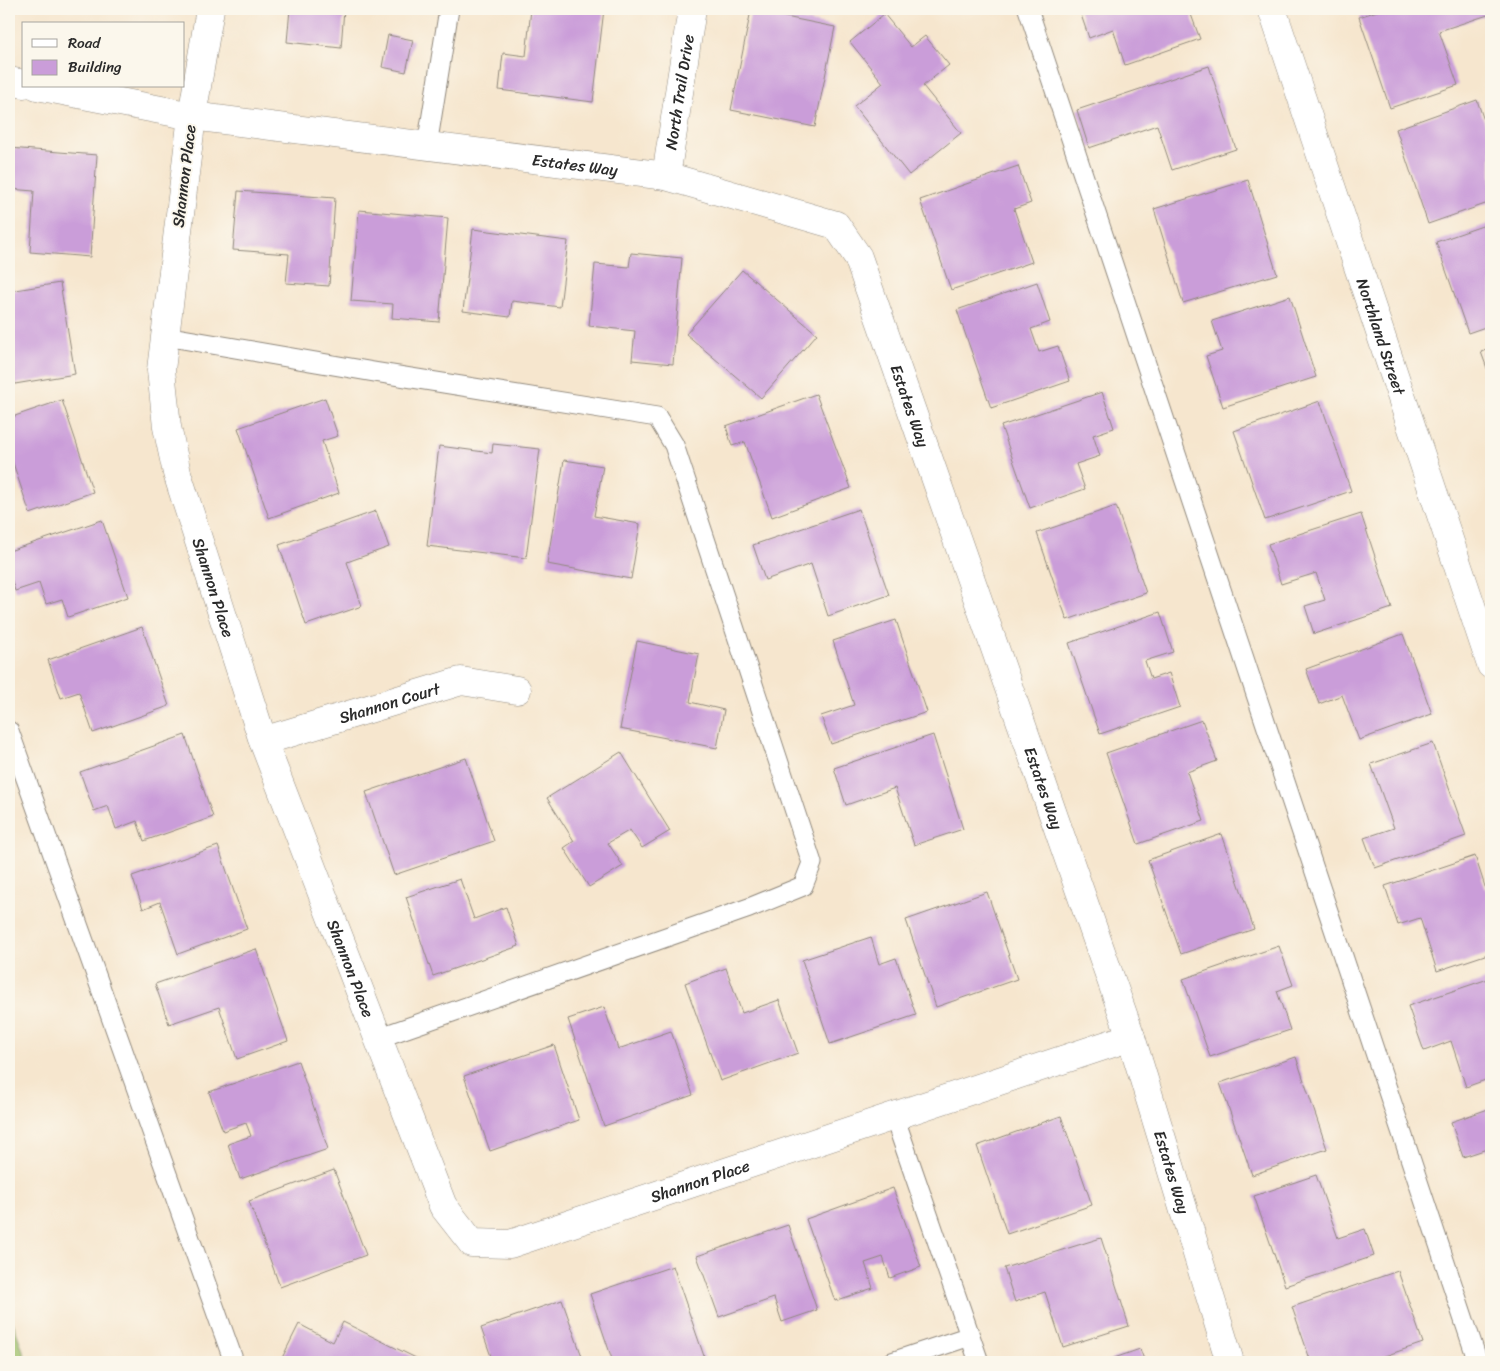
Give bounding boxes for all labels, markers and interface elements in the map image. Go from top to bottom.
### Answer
legend [22,22,185,88]
text: Road [68,30,101,56]
street label: North Trail Drive [656,32,702,152]
text: Building [68,54,122,80]
street label: Shannon Place [163,123,205,229]
street label: Estates Way [530,145,620,184]
street label: Northland Street [1348,274,1414,399]
street label: Estates Way [882,360,938,452]
street label: Shannon Place [184,534,243,641]
street label: Shannon Court [335,674,444,732]
street label: Estates Way [1016,743,1072,834]
street label: Shannon Place [319,915,383,1022]
street label: Estates Way [1146,1127,1199,1218]
street label: Shannon Place [646,1151,753,1211]

